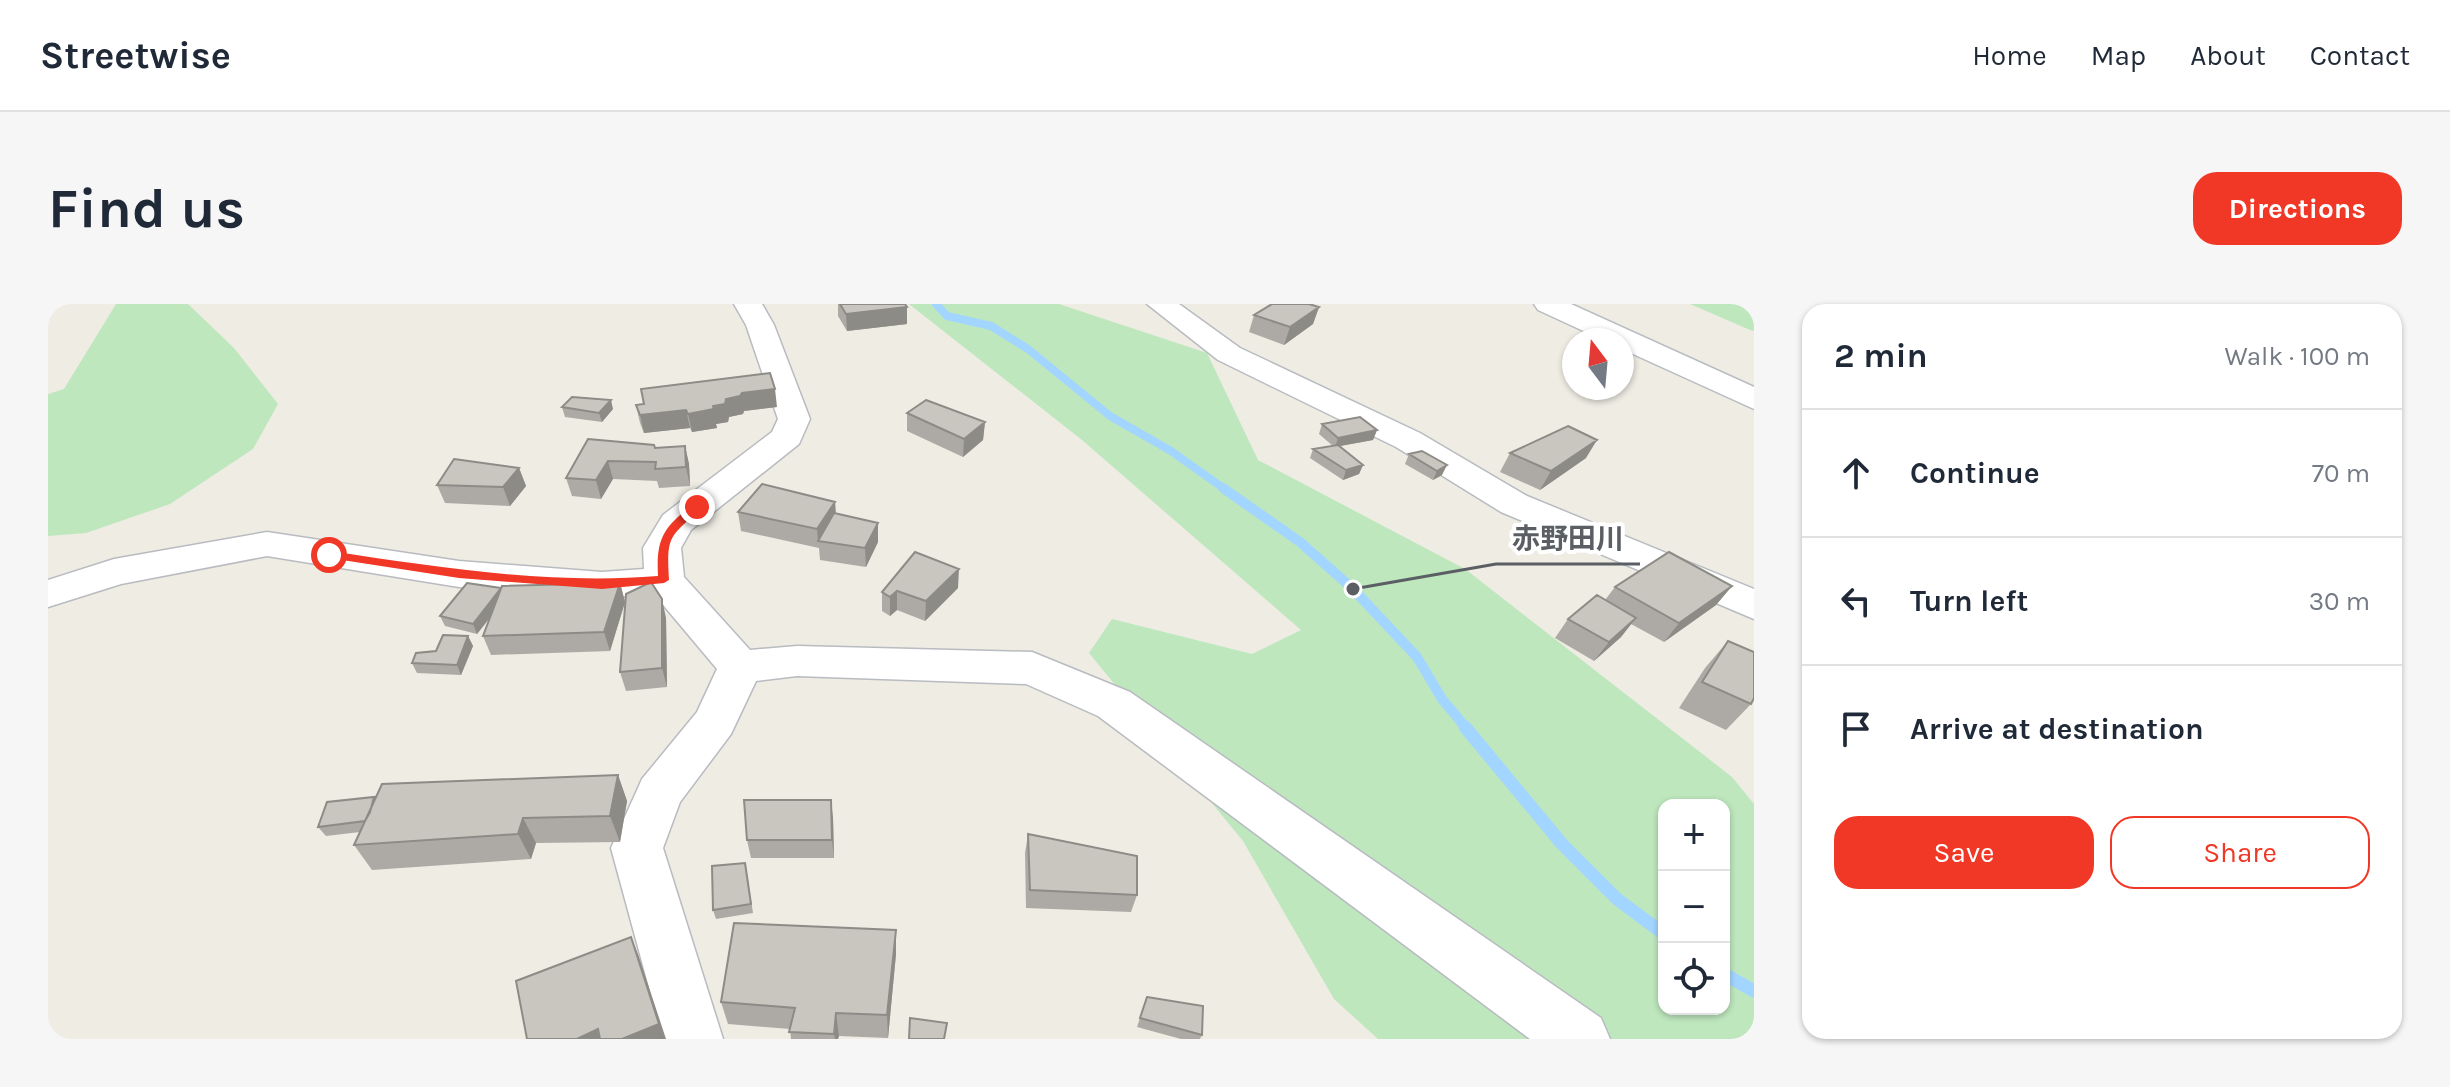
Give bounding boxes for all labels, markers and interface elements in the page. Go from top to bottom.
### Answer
text: Streetwise [40,33,231,78]
text: Home [1972,39,2047,72]
text: Map [2091,39,2146,72]
text: About [2190,39,2266,72]
text: Contact [2310,39,2410,72]
button: Directions [2193,172,2402,245]
text: Find us [48,176,245,241]
north arrow [1562,328,1634,400]
text: 2 min [1834,336,1928,376]
text: Walk · 100 m [2224,341,2370,372]
icon: ahead [1834,451,1878,495]
text: Continue [1910,455,2040,491]
text: 70 m [2312,458,2370,489]
route end [679,489,715,525]
callout: 赤野田川 [1496,512,1640,564]
text: 赤野田川 [1512,522,1624,555]
route start [311,537,347,573]
icon: left [1834,579,1878,623]
text: Turn left [1910,583,2028,619]
text: 30 m [2309,586,2370,617]
icon: arrive [1834,707,1878,751]
text: Arrive at destination [1910,711,2204,747]
map controls [1658,799,1730,1015]
button: + [1658,799,1730,871]
button: Save [1834,816,2094,889]
button: Share [2110,816,2370,889]
button: − [1658,871,1730,943]
button: locate [1658,943,1730,1015]

